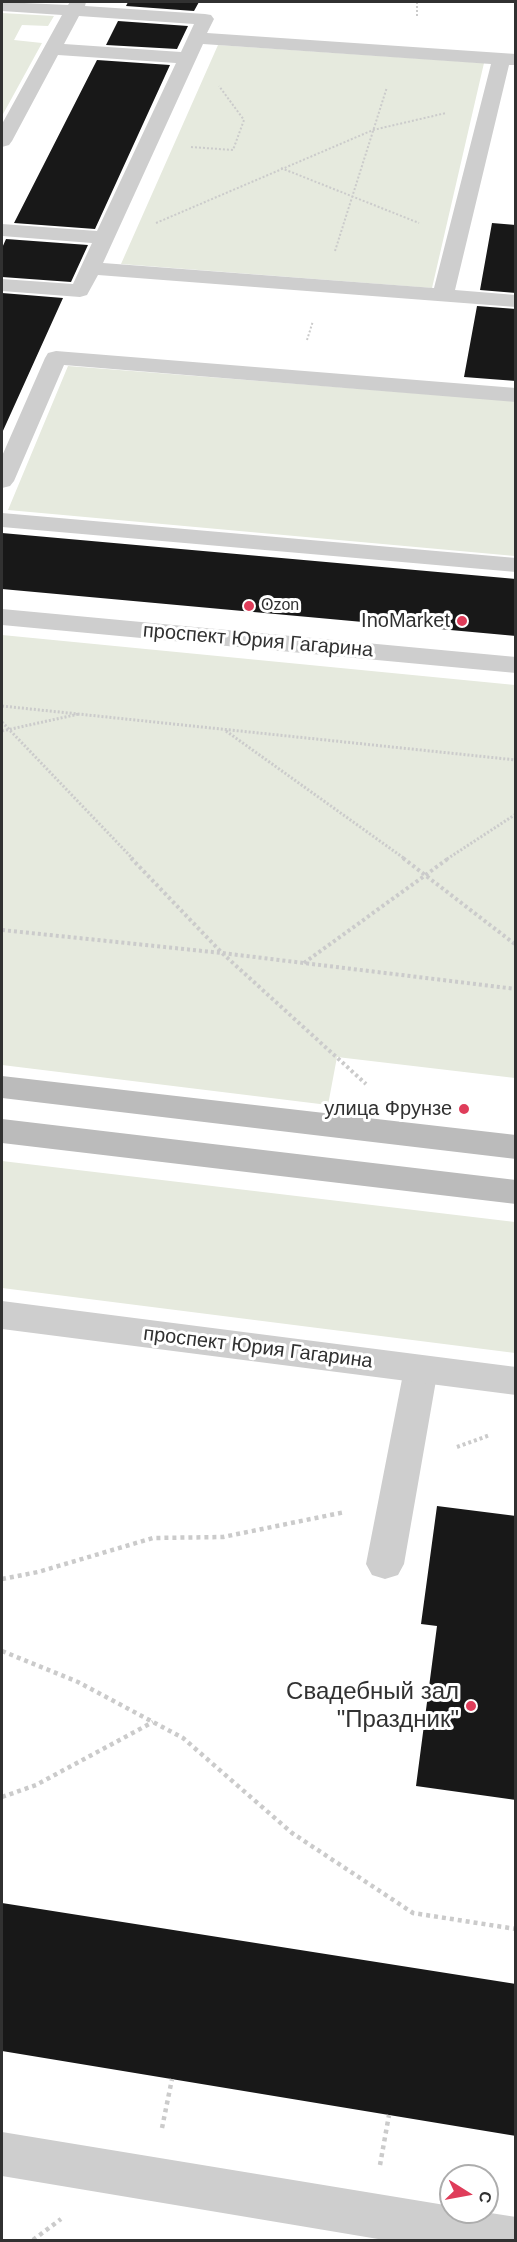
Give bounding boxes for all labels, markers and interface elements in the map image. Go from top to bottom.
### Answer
place label: Ozon [261,596,299,616]
marker: Ozon [242,599,256,613]
place label: InoMarket [361,609,450,633]
marker: InoMarket [455,614,469,628]
street label: проспект Юрия Гагарина [142,619,374,663]
place label: улица Фрунзе [324,1097,452,1121]
marker: улица Фрунзе [457,1102,471,1116]
street label: проспект Юрия Гагарина [142,1322,374,1374]
place label: Свадебный зал "Праздник" [286,1678,459,1734]
marker: Свадебный зал "Праздник" [464,1699,478,1713]
north arrow [439,2164,499,2224]
text: С [476,2190,495,2204]

